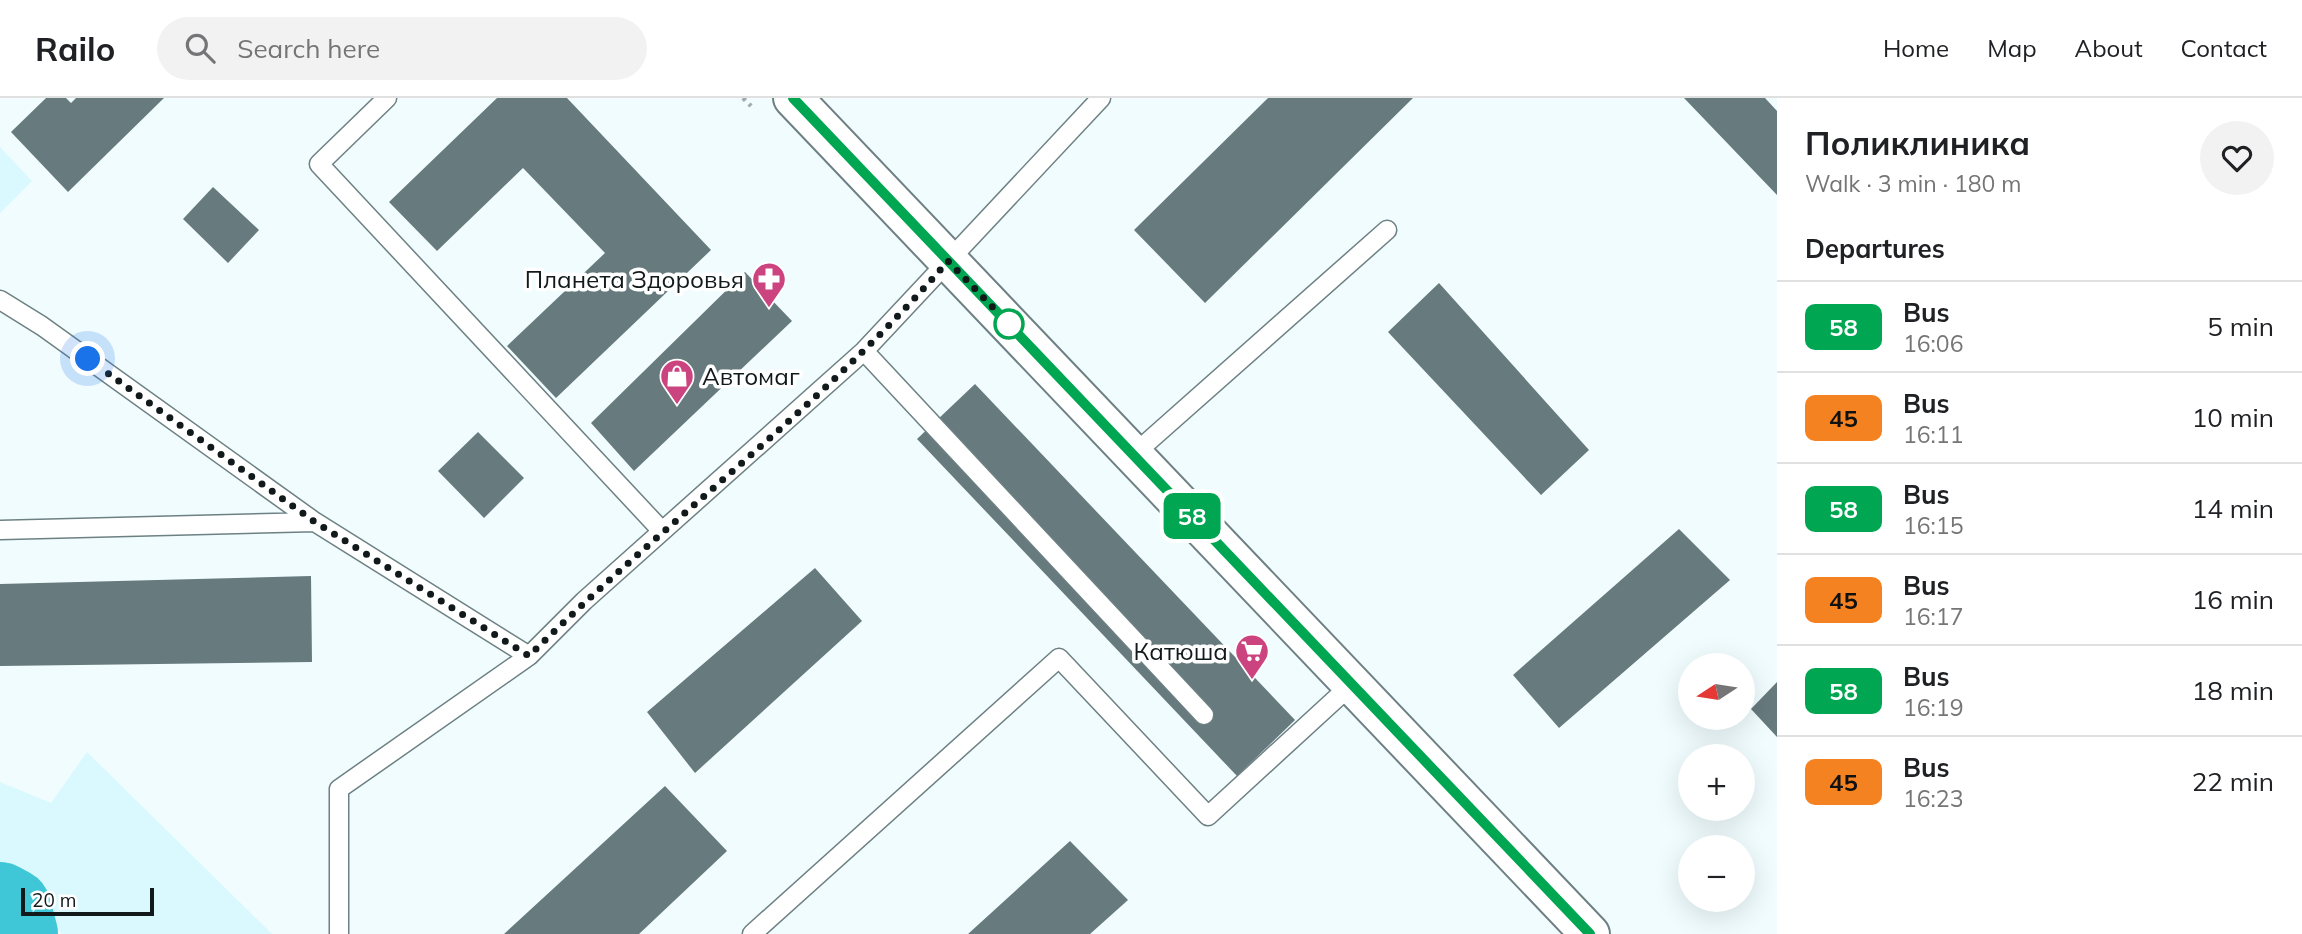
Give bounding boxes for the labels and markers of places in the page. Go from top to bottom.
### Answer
pharmacy icon: Планета Здоровья [750,260,788,309]
place label: Планета Здоровья [525,264,744,294]
unlabelled marker [994,309,1024,339]
shop icon: Автомаг [658,357,696,406]
place label: Автомаг [702,361,800,391]
supermarket icon: Катюша [1233,632,1271,681]
place label: Катюша [1134,636,1228,666]

